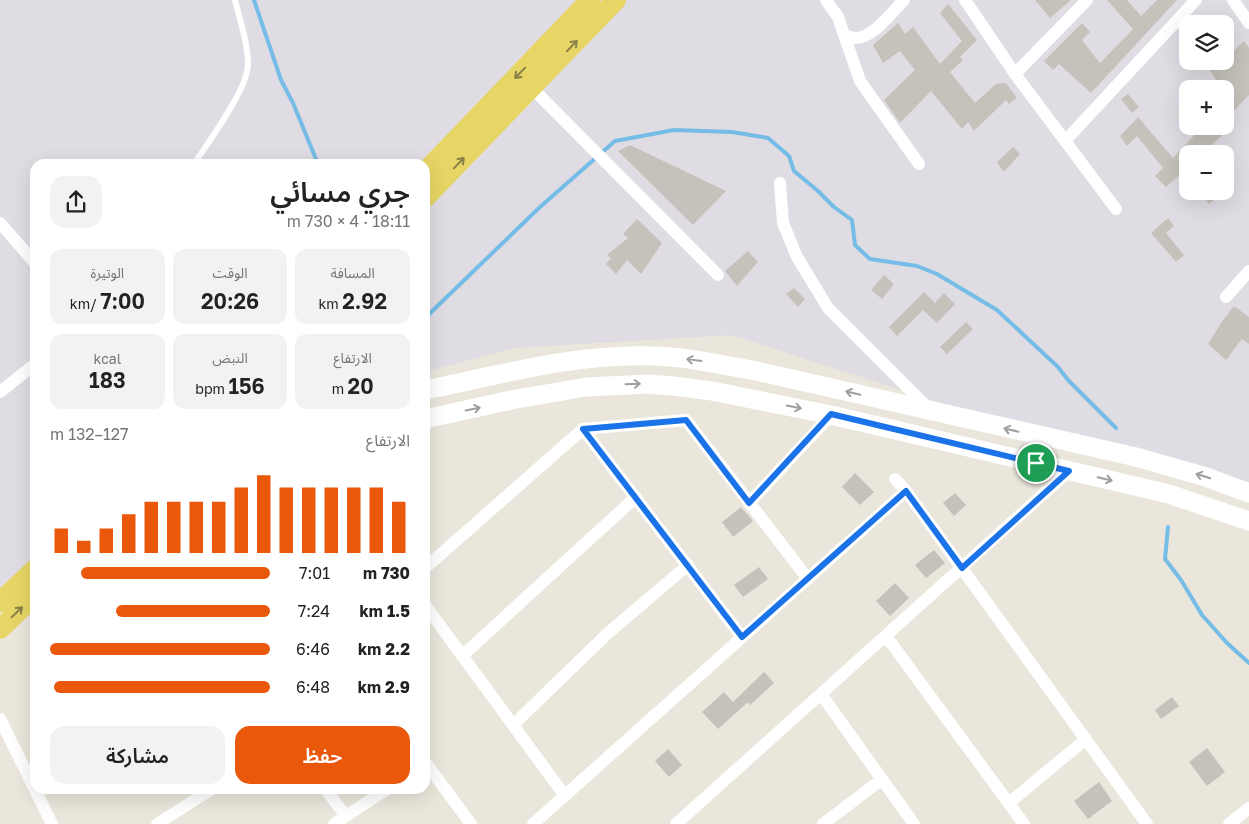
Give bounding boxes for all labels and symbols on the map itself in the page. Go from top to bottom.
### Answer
one-way arrow [565,41,577,53]
one-way arrow [514,67,526,79]
one-way arrow [453,157,465,170]
one-way arrow [686,355,702,365]
one-way arrow [625,380,641,389]
one-way arrow [845,388,861,397]
one-way arrow [785,403,801,413]
one-way arrow [464,404,480,413]
one-way arrow [1004,425,1020,434]
pin [1015,442,1057,484]
one-way arrow [1196,470,1212,480]
one-way arrow [1097,475,1113,484]
one-way arrow [11,606,24,618]

